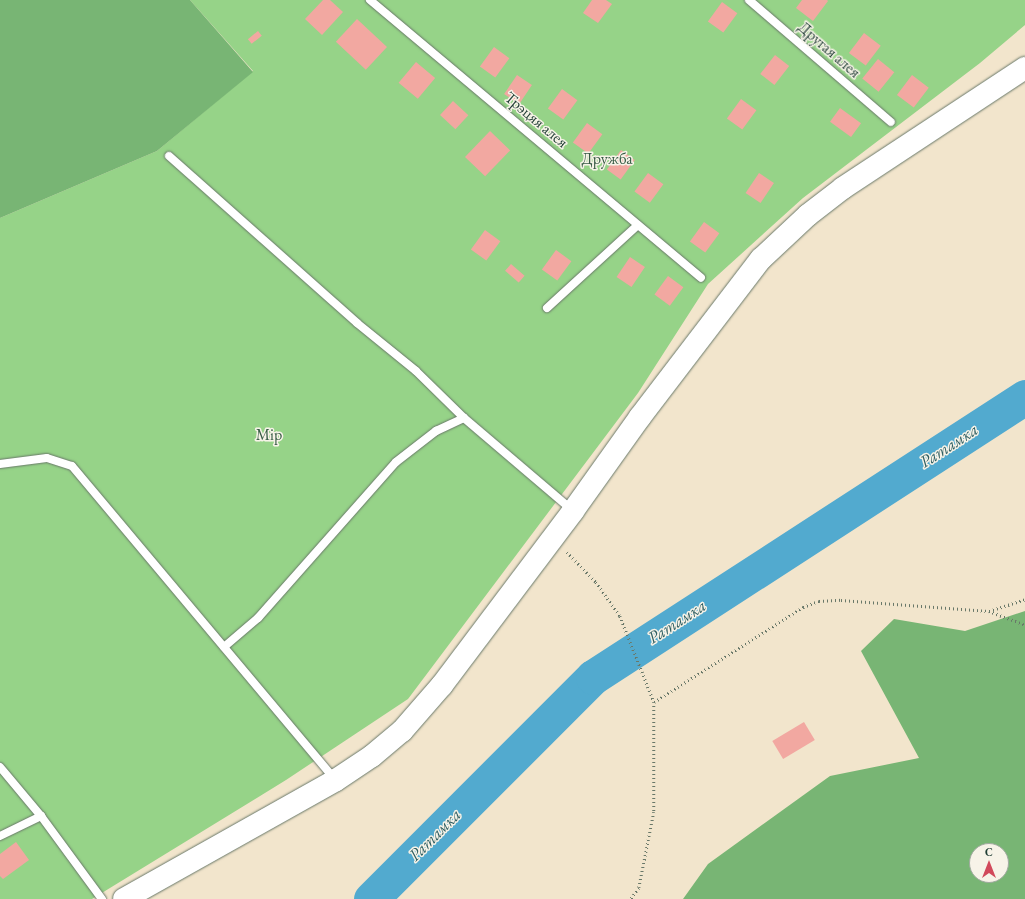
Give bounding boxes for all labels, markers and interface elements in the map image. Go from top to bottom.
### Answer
street label: Другая алея [794,18,864,82]
street label: Трэцяя алея [500,88,572,152]
park label: Дружба [581,149,633,169]
water label: Ратамка [916,420,982,472]
park label: Мір [256,425,282,445]
water label: Ратамка [644,596,710,648]
water label: Ратамка [405,805,465,865]
north arrow [969,843,1009,883]
text: С [985,845,993,859]

